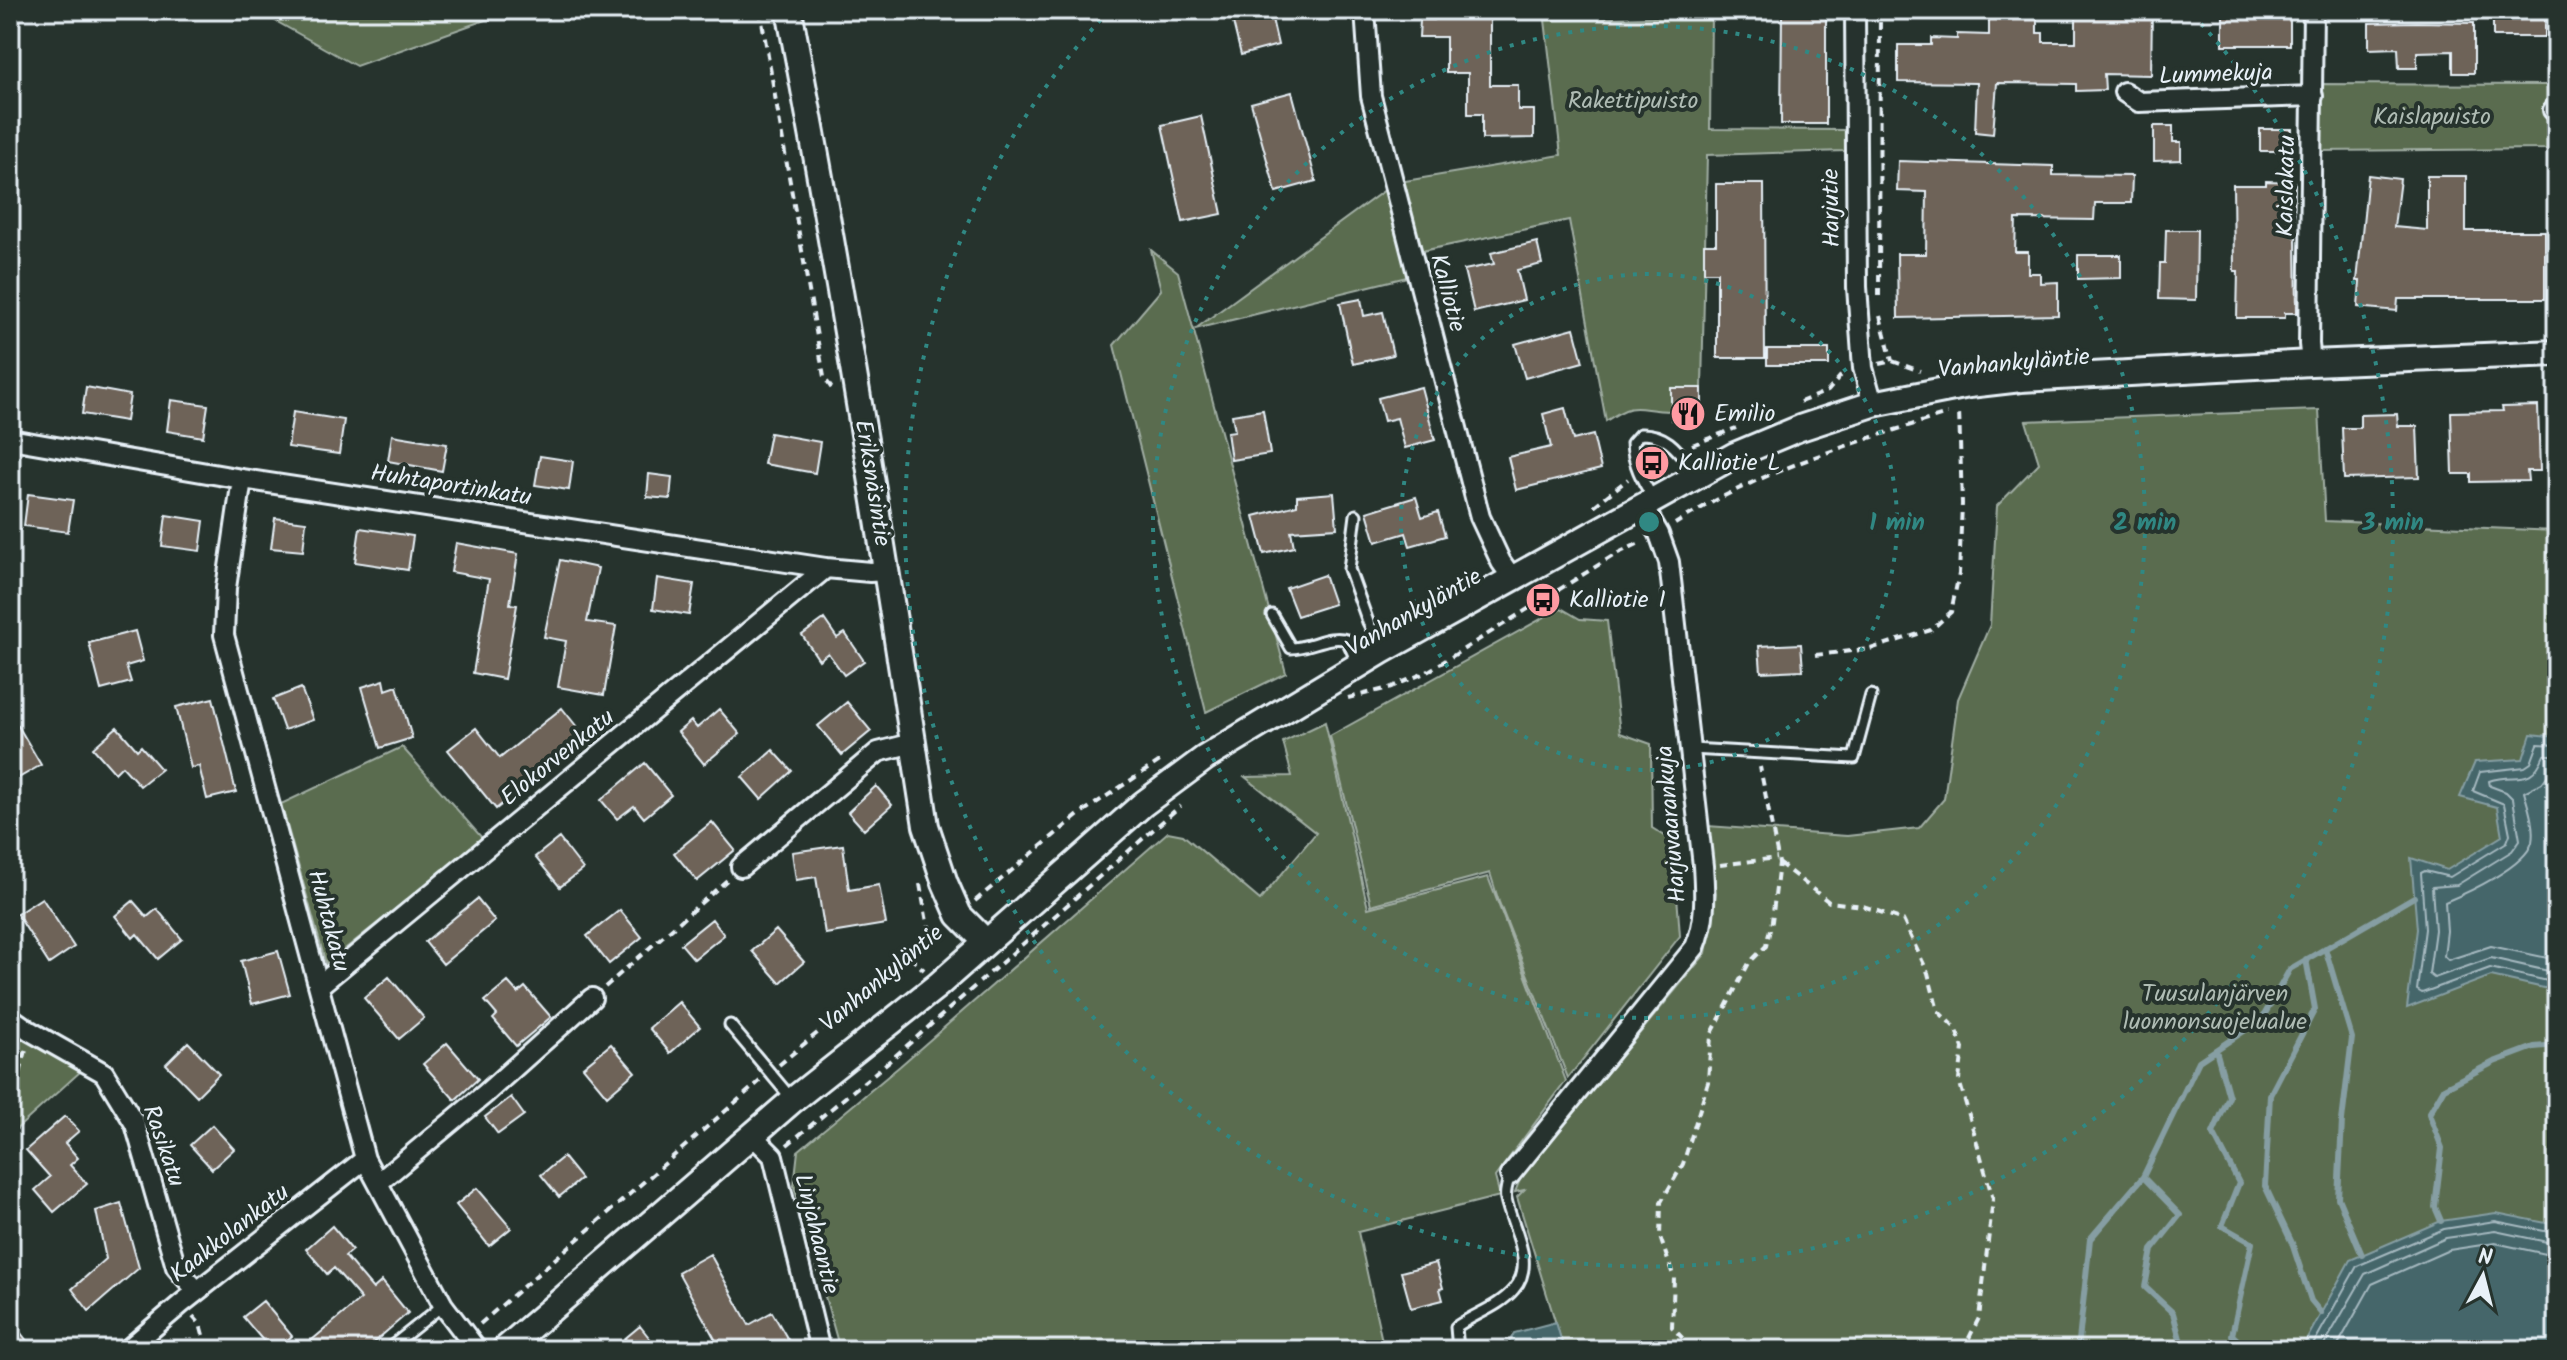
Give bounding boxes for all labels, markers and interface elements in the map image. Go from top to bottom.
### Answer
street label: Lummekuja [2158,54,2274,96]
park label: Rakettipuisto [1568,82,1698,121]
park label: Kaislapuisto [2373,98,2491,137]
street label: Kaislakatu [2267,134,2307,237]
street label: Harjutie [1812,168,1852,248]
street label: Kalliotie [1418,250,1476,337]
street label: Vanhankyläntie [1937,338,2092,390]
restaurant icon: Emilio [1669,395,1707,433]
place label: Emilio [1714,395,1775,434]
street label: Eriksnäsintie [843,417,901,549]
bus stop icon: Kalliotie L [1633,444,1671,482]
place label: Kalliotie L [1678,444,1780,483]
street label: Huhtaportinkatu [368,454,535,518]
text: 1 min [1869,504,1925,543]
text: 2 min [2114,504,2176,543]
text: 3 min [2361,504,2424,543]
centre of rings [1635,508,1663,536]
street label: Vanhankyläntie [1338,558,1490,668]
bus stop icon: Kalliotie I [1524,581,1562,619]
place label: Kalliotie I [1569,581,1666,620]
street label: Elokorvenkatu [492,699,624,817]
street label: Harjuvaarankuja [1646,744,1698,904]
street label: Huhtakatu [296,866,360,977]
street label: Vanhankyläntie [811,915,953,1043]
park label: Tuusulanjärven luonnonsuojelualue [2123,975,2307,1042]
street label: Rasikatu [131,1100,195,1193]
street label: Linjahaantie [782,1170,850,1299]
street label: Kaakkolankatu [162,1174,299,1293]
north arrow [2443,1236,2523,1316]
text: N [2476,1240,2494,1277]

